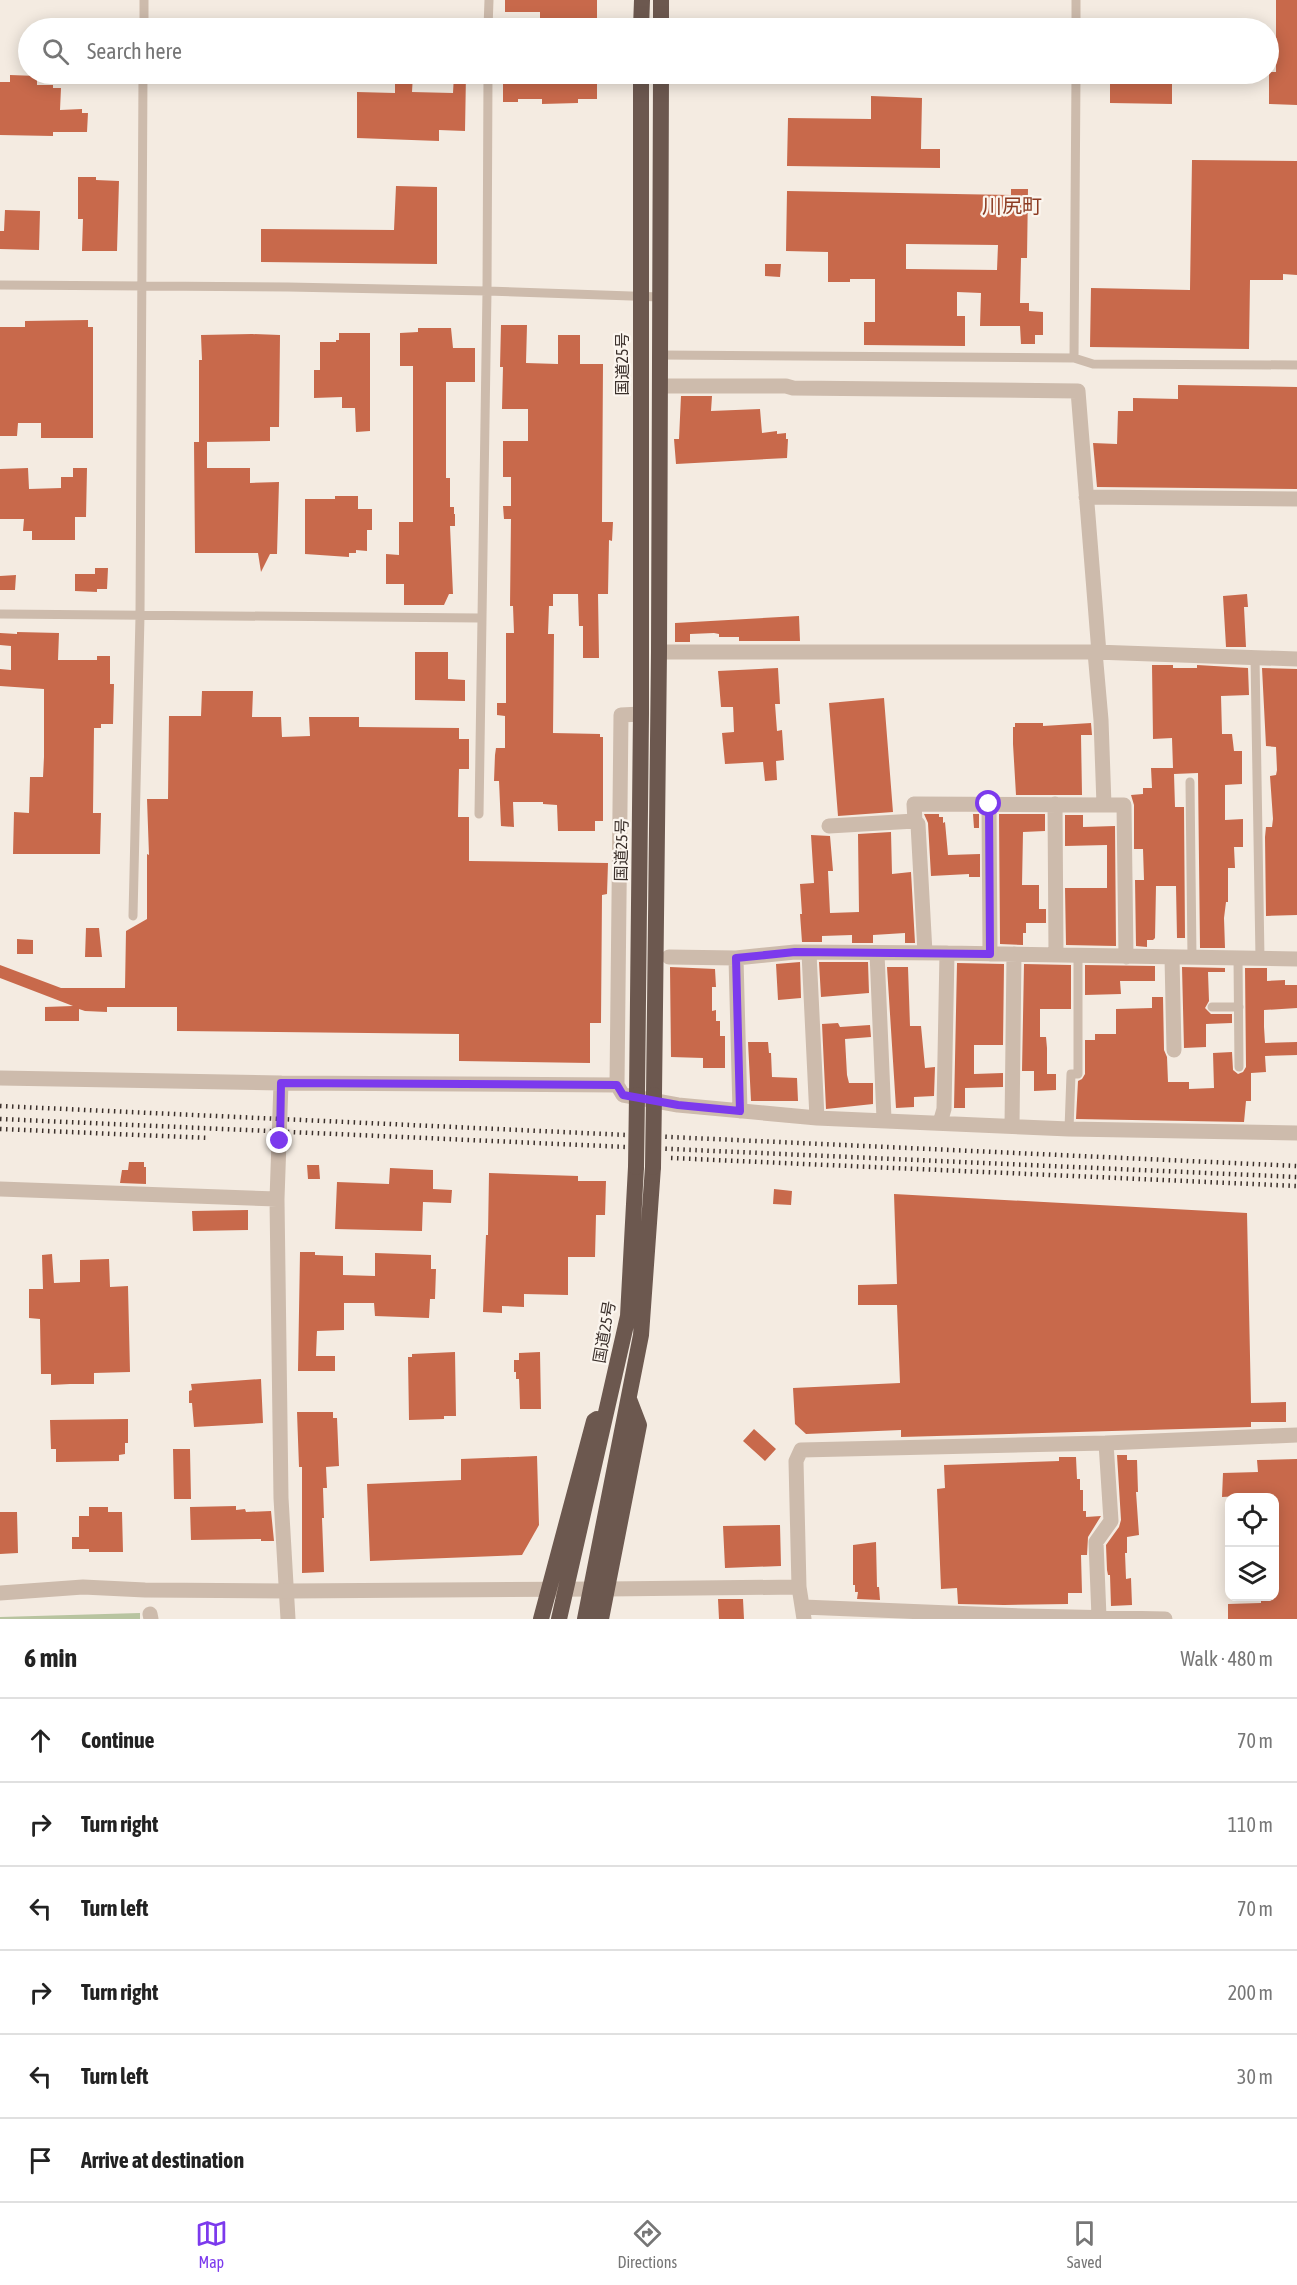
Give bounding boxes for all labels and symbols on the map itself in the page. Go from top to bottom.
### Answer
district label: 川尻町 [982,194,1042,217]
street label: 国道25号 [613,332,631,396]
route start [975,790,1001,816]
street label: 国道25号 [611,818,631,882]
route end [266,1127,292,1153]
street label: 国道25号 [590,1299,618,1365]

